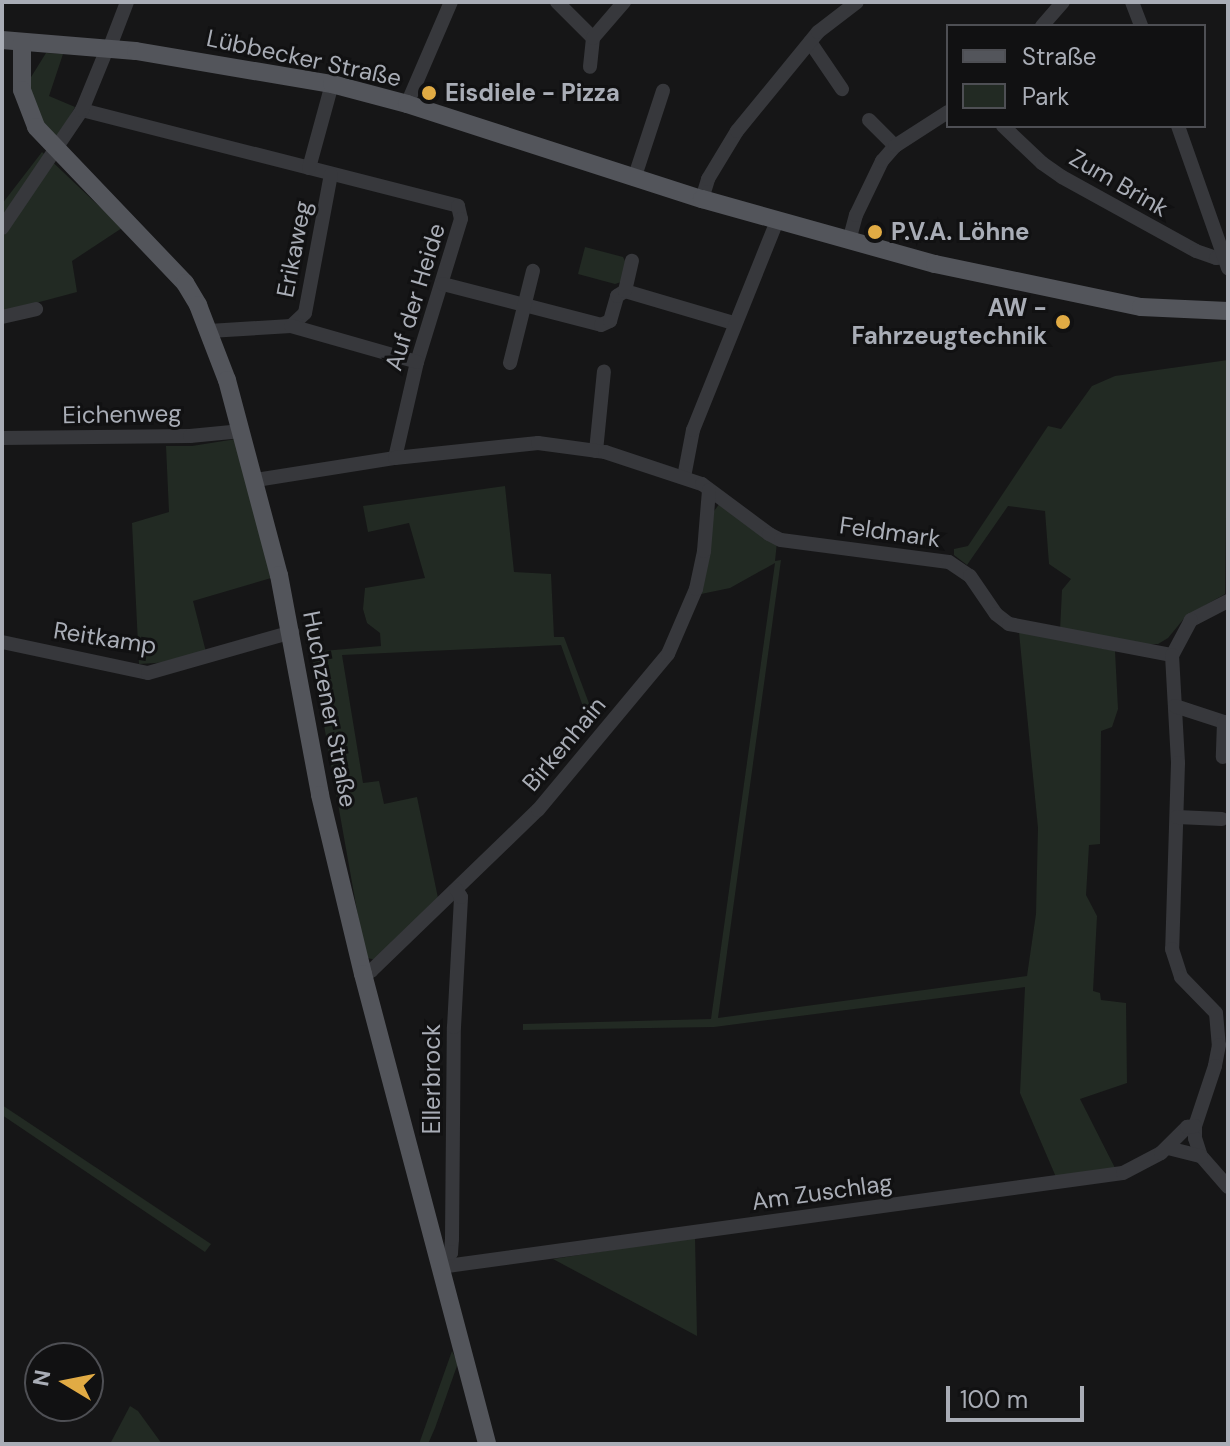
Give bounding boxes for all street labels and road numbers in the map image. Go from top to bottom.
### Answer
street label: Lübbecker Straße [204,23,404,93]
street label: Zum Brink [1064,143,1174,223]
street label: Erikaweg [271,198,317,300]
street label: Auf der Heide [379,220,451,374]
street label: Eichenweg [62,399,182,429]
street label: Feldmark [838,511,942,553]
street label: Huchzener Straße [297,608,363,810]
street label: Reitkamp [51,616,159,660]
street label: Birkenhain [516,691,612,797]
street label: Ellerbrock [418,1024,446,1134]
street label: Am Zuschlag [750,1168,894,1216]

